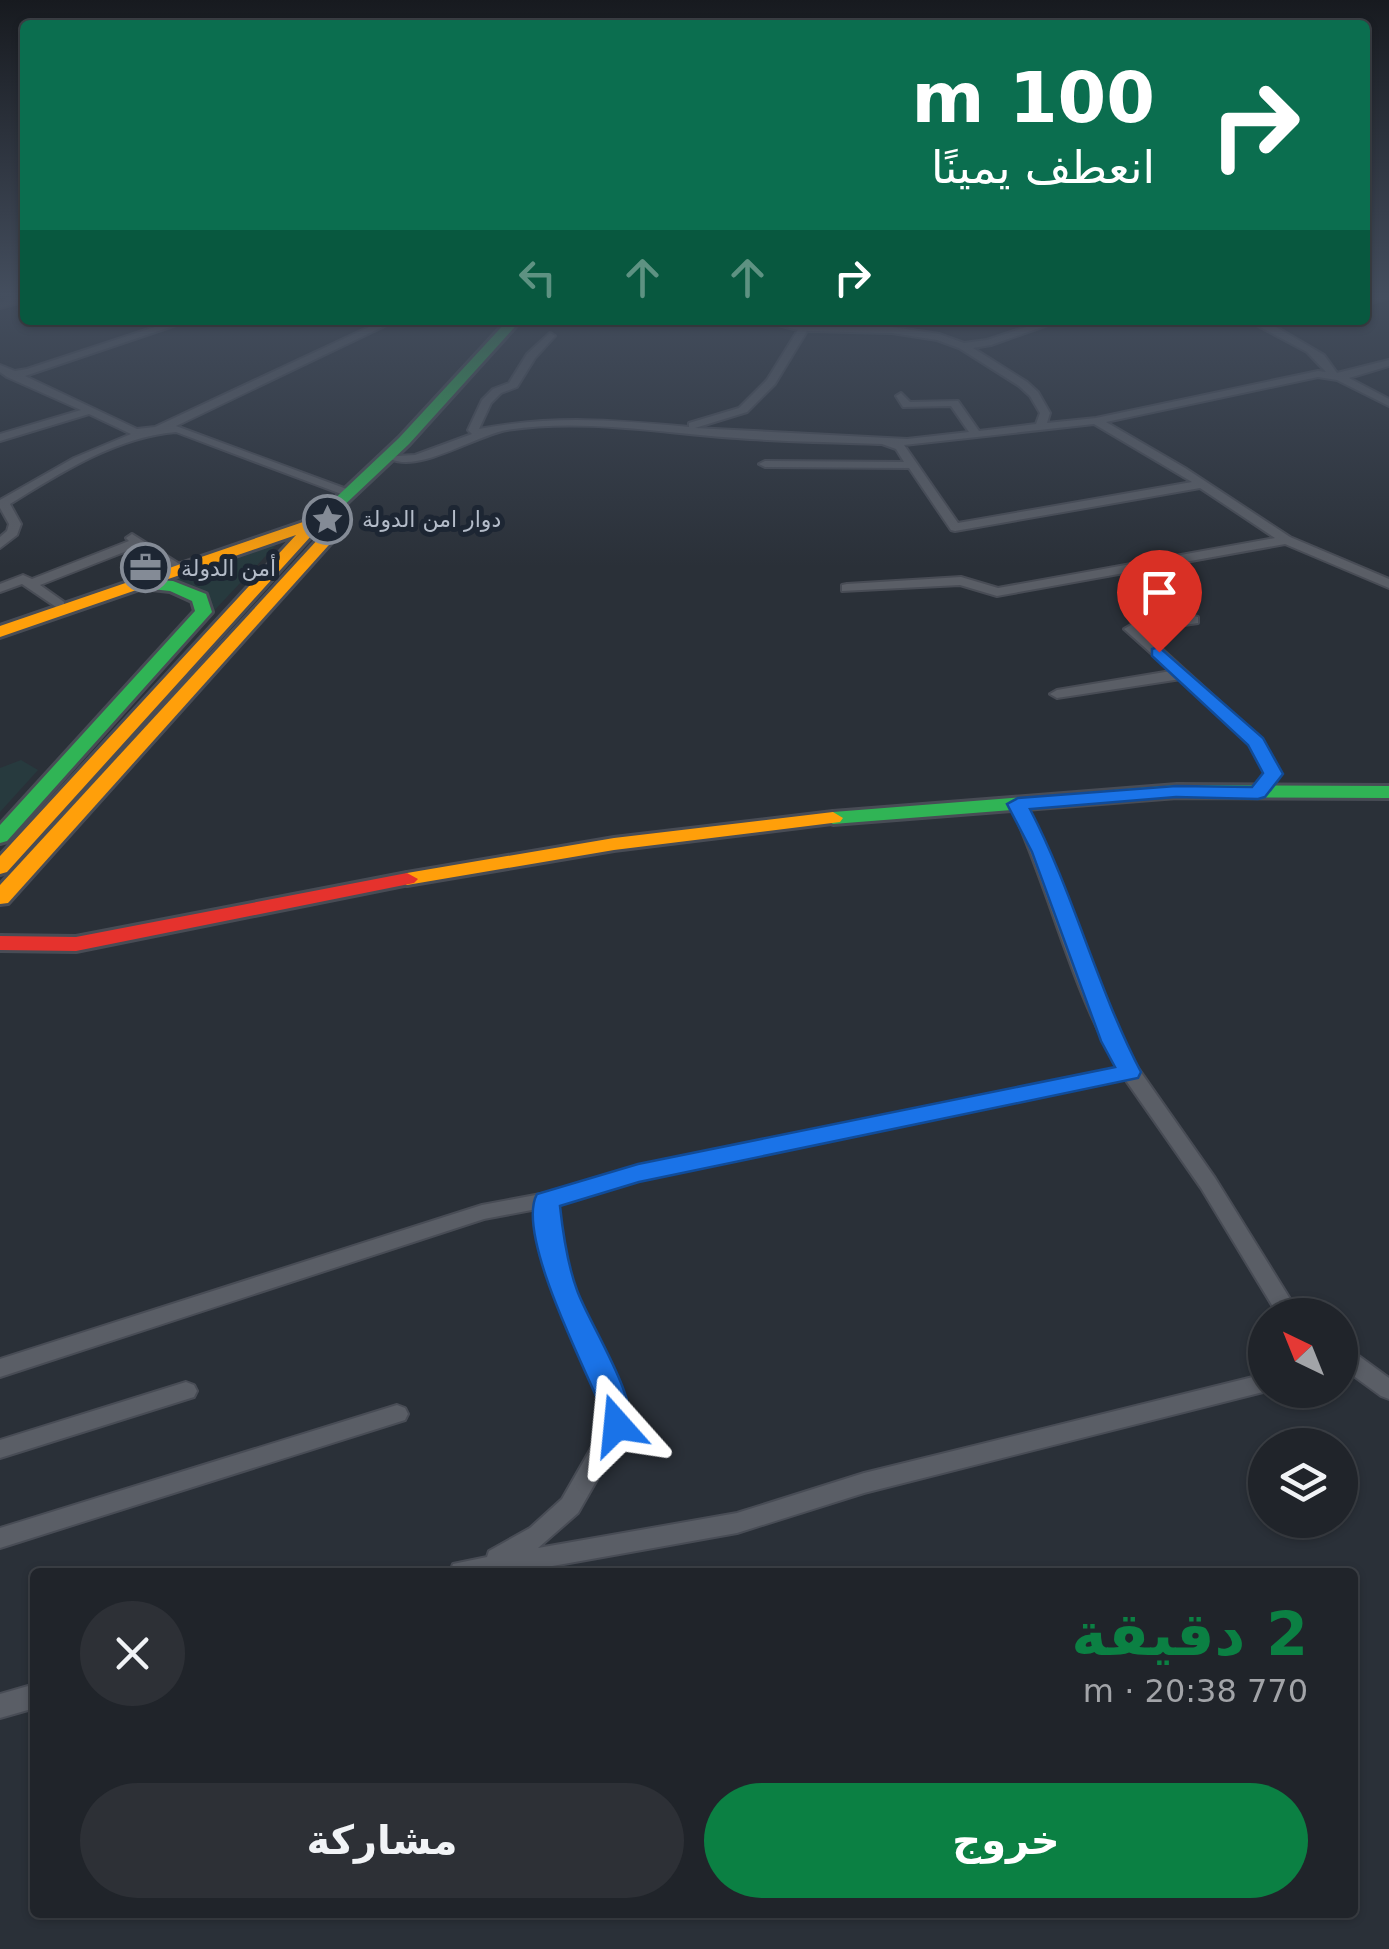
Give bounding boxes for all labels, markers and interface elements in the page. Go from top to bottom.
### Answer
text: 100 m [912,57,1155,139]
icon: right [1190,60,1320,190]
text: انعطف يمينًا [931,141,1155,194]
icon: left [510,250,565,305]
icon: ahead [615,250,670,305]
icon: ahead [720,250,775,305]
icon: right [825,250,880,305]
place icon: دوار امن الدولة [301,493,353,545]
place label: دوار امن الدولة [362,507,501,532]
office icon: أمن الدولة [120,542,172,594]
pin [1117,550,1202,653]
place label: أمن الدولة [181,554,276,581]
icon: arrive [1132,565,1187,620]
north arrow [1248,1298,1358,1408]
map controls [1248,1298,1358,1538]
position arrow [565,1373,669,1477]
button: layers [1248,1428,1358,1538]
text: 2 دقيقة [1071,1599,1308,1669]
button: close [80,1601,185,1706]
text: 770 m · 20:38 [1083,1672,1308,1710]
button: مشاركة [80,1783,684,1898]
button: خروج [704,1783,1308,1898]

